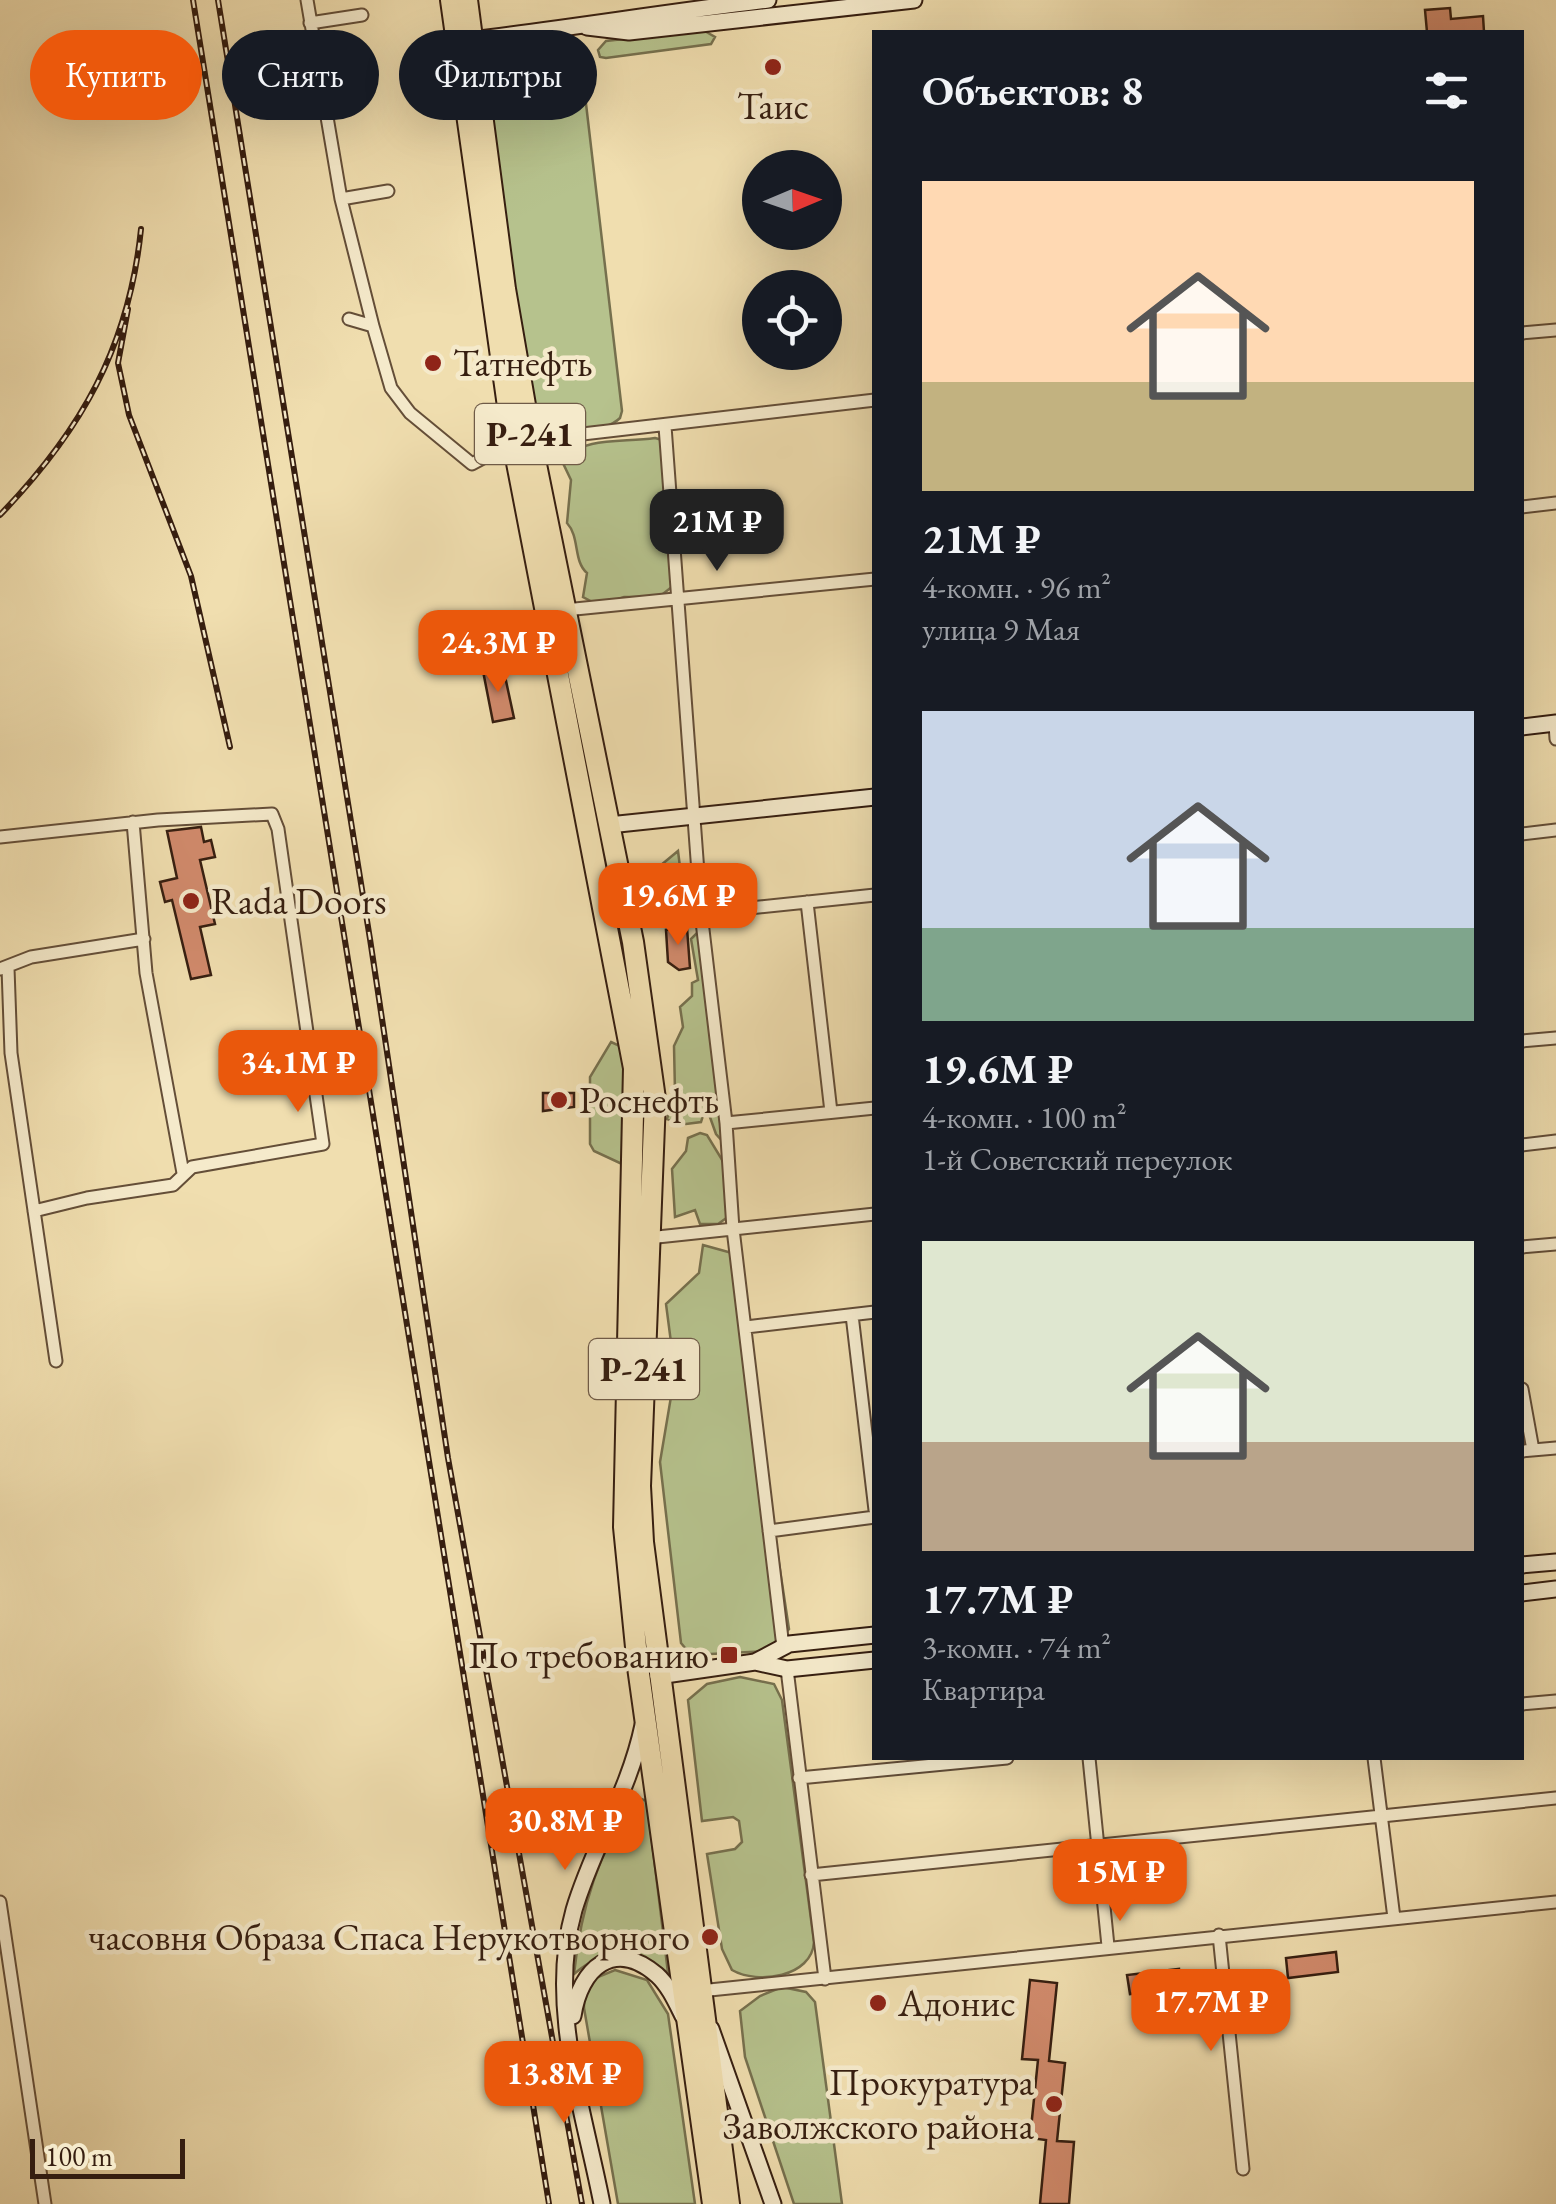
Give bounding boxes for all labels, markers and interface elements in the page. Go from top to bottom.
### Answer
chip: Купить [30,30,202,120]
chip: Снять [222,30,379,120]
chip: Фильтры [399,30,597,120]
marker: Таис [762,56,784,78]
text: Объектов: 8 [922,63,1143,118]
icon: filters [1419,63,1474,118]
place label: Таис [737,81,809,130]
north arrow [742,150,842,250]
map controls [742,150,842,370]
icon: home [1108,246,1288,426]
button: locate [742,270,842,370]
place label: Татнефть [453,338,593,387]
marker: Татнефть [422,352,444,374]
road number: Р-241 [475,404,585,464]
pin: 21M ₽ [647,489,787,574]
text: 21M ₽ [672,500,762,542]
text: 21M ₽ [922,511,1041,566]
text: 4-комн. · 96 m² [922,566,1111,608]
text: улица 9 Мая [922,608,1080,650]
pin: 24.3M ₽ [406,610,590,695]
text: 24.3M ₽ [440,621,556,663]
icon: home [1108,776,1288,956]
pin: 19.6M ₽ [586,863,770,948]
text: 19.6M ₽ [620,874,736,916]
place label: Rada Doors [211,876,387,925]
marker: Rada Doors [180,890,202,912]
pin: 34.1M ₽ [206,1030,390,1115]
text: 34.1M ₽ [240,1041,356,1083]
text: 19.6M ₽ [922,1041,1073,1096]
place label: Роснефть [579,1075,719,1124]
marker: Роснефть [548,1089,570,1111]
text: 4-комн. · 100 m² [922,1096,1127,1138]
text: 1-й Советский переулок [922,1138,1233,1180]
icon: home [1108,1306,1288,1486]
road number: Р-241 [589,1339,699,1399]
text: 17.7M ₽ [922,1571,1073,1626]
text: 3-комн. · 74 m² [922,1626,1111,1668]
place label: По требованию [468,1630,709,1679]
marker: По требованию [718,1644,740,1666]
text: Квартира [922,1668,1045,1710]
pin: 30.8M ₽ [473,1788,657,1873]
text: 30.8M ₽ [507,1799,623,1841]
pin: 15M ₽ [1050,1839,1190,1924]
text: 15M ₽ [1075,1850,1165,1892]
place label: часовня Образа Спаса Нерукотворного [89,1912,690,1961]
marker: часовня Образа Спаса Нерукотворного [699,1926,721,1948]
pin: 17.7M ₽ [1119,1969,1303,2054]
place label: Адонис [897,1978,1016,2027]
text: 17.7M ₽ [1153,1980,1269,2022]
marker: Адонис [867,1992,889,2014]
pin: 13.8M ₽ [472,2041,656,2126]
text: 13.8M ₽ [506,2052,622,2094]
place label: Прокуратура Заволжского района [722,2057,1035,2150]
marker: Прокуратура Заволжского района [1043,2093,1065,2115]
scale bar [30,2134,185,2178]
text: 100 m [45,2138,113,2174]

